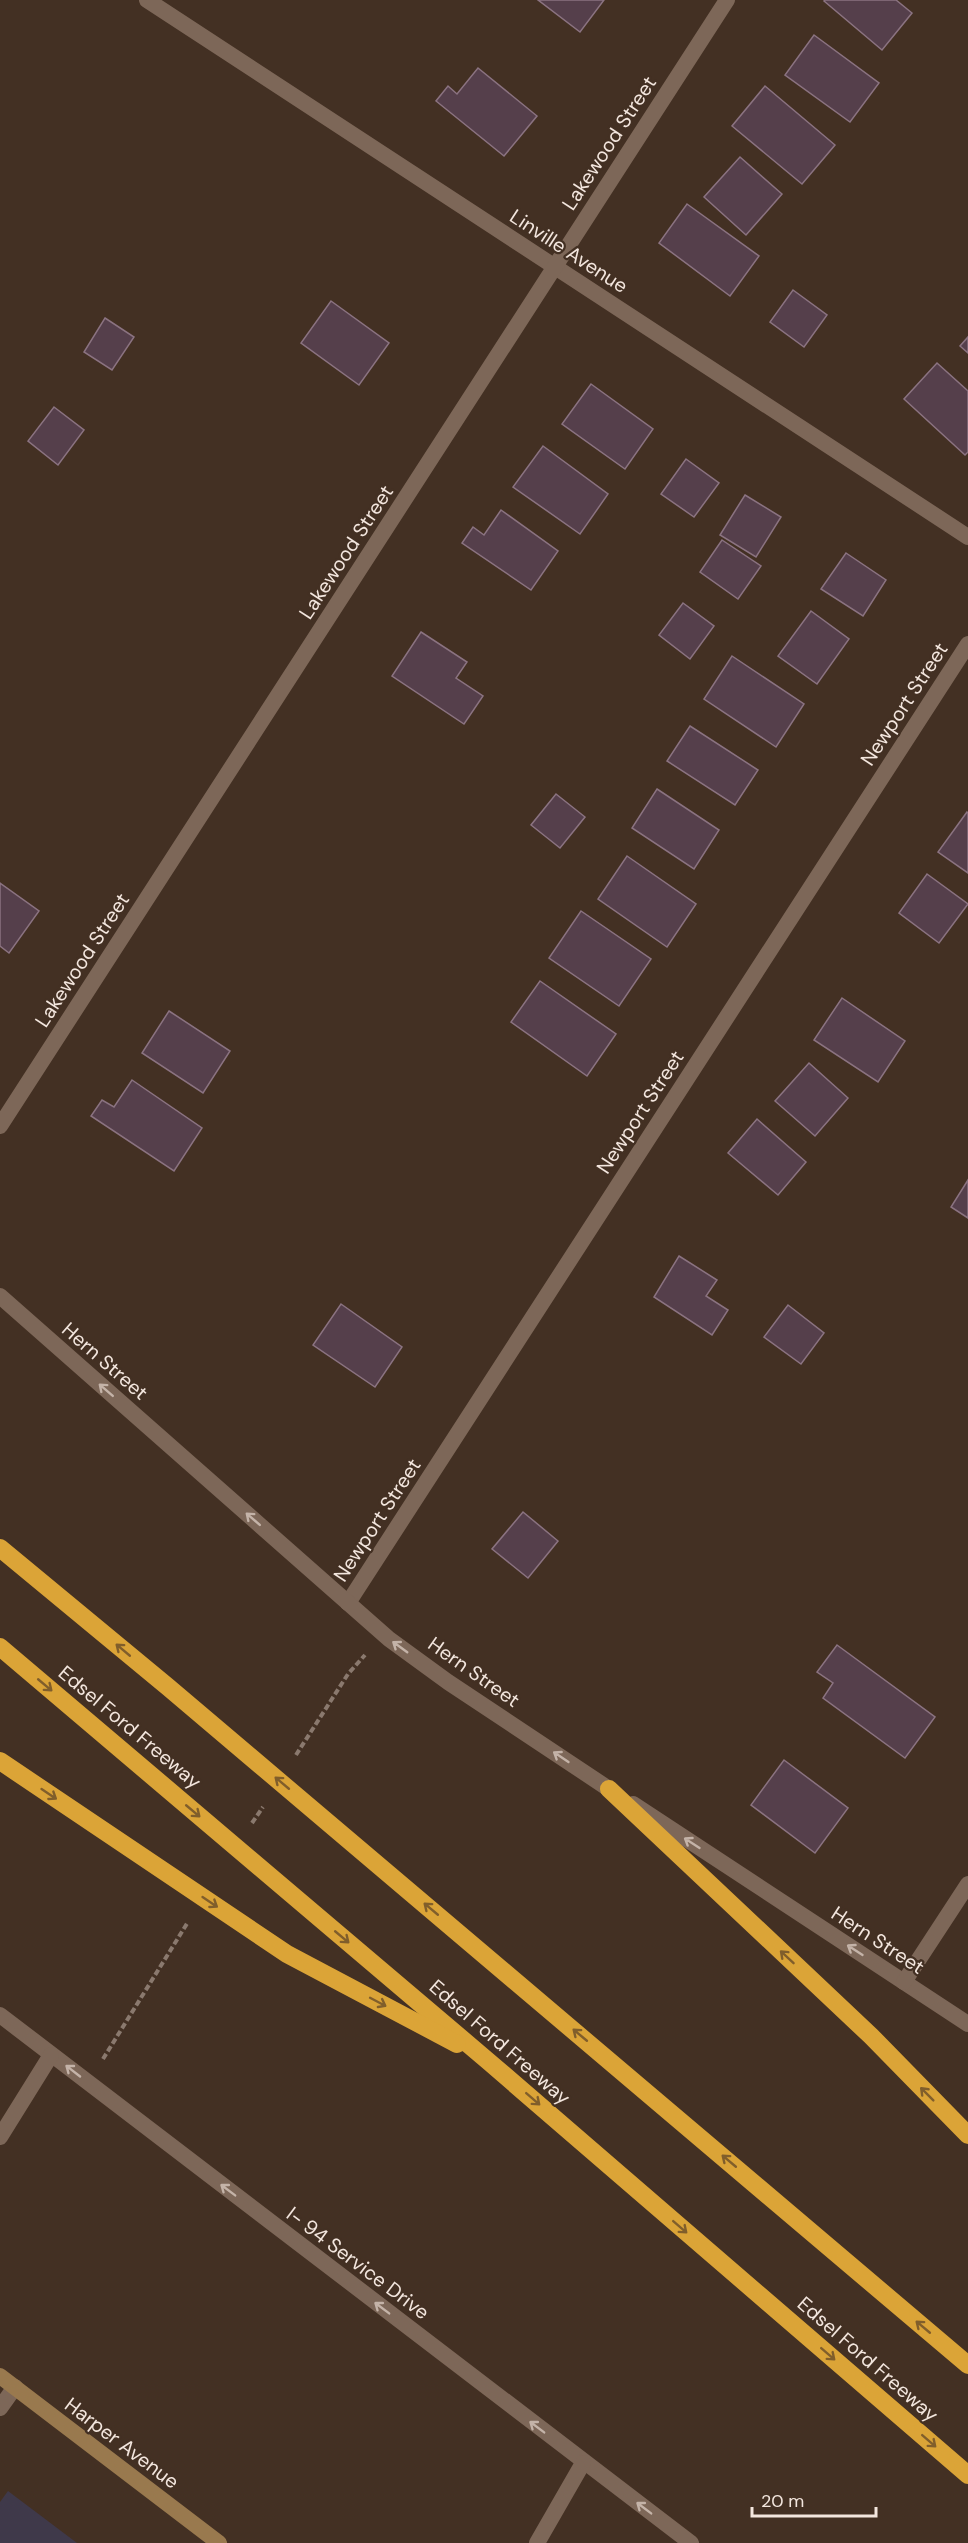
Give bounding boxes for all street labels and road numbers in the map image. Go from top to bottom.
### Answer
street label: Lakewood Street [556,71,662,215]
street label: Linville Avenue [505,203,633,299]
street label: Lakewood Street [293,480,399,624]
street label: Newport Street [855,637,954,770]
street label: Lakewood Street [29,888,135,1032]
street label: Newport Street [591,1045,690,1178]
street label: Hern Street [57,1316,154,1406]
street label: Newport Street [328,1453,427,1586]
street label: Hern Street [423,1631,525,1713]
street label: Edsel Ford Freeway [53,1660,207,1794]
street label: Hern Street [827,1900,930,1980]
street label: Edsel Ford Freeway [424,1974,576,2110]
street label: I- 94 Service Drive [281,2201,435,2325]
street label: Edsel Ford Freeway [792,2291,944,2427]
street label: Harper Avenue [60,2392,184,2494]

